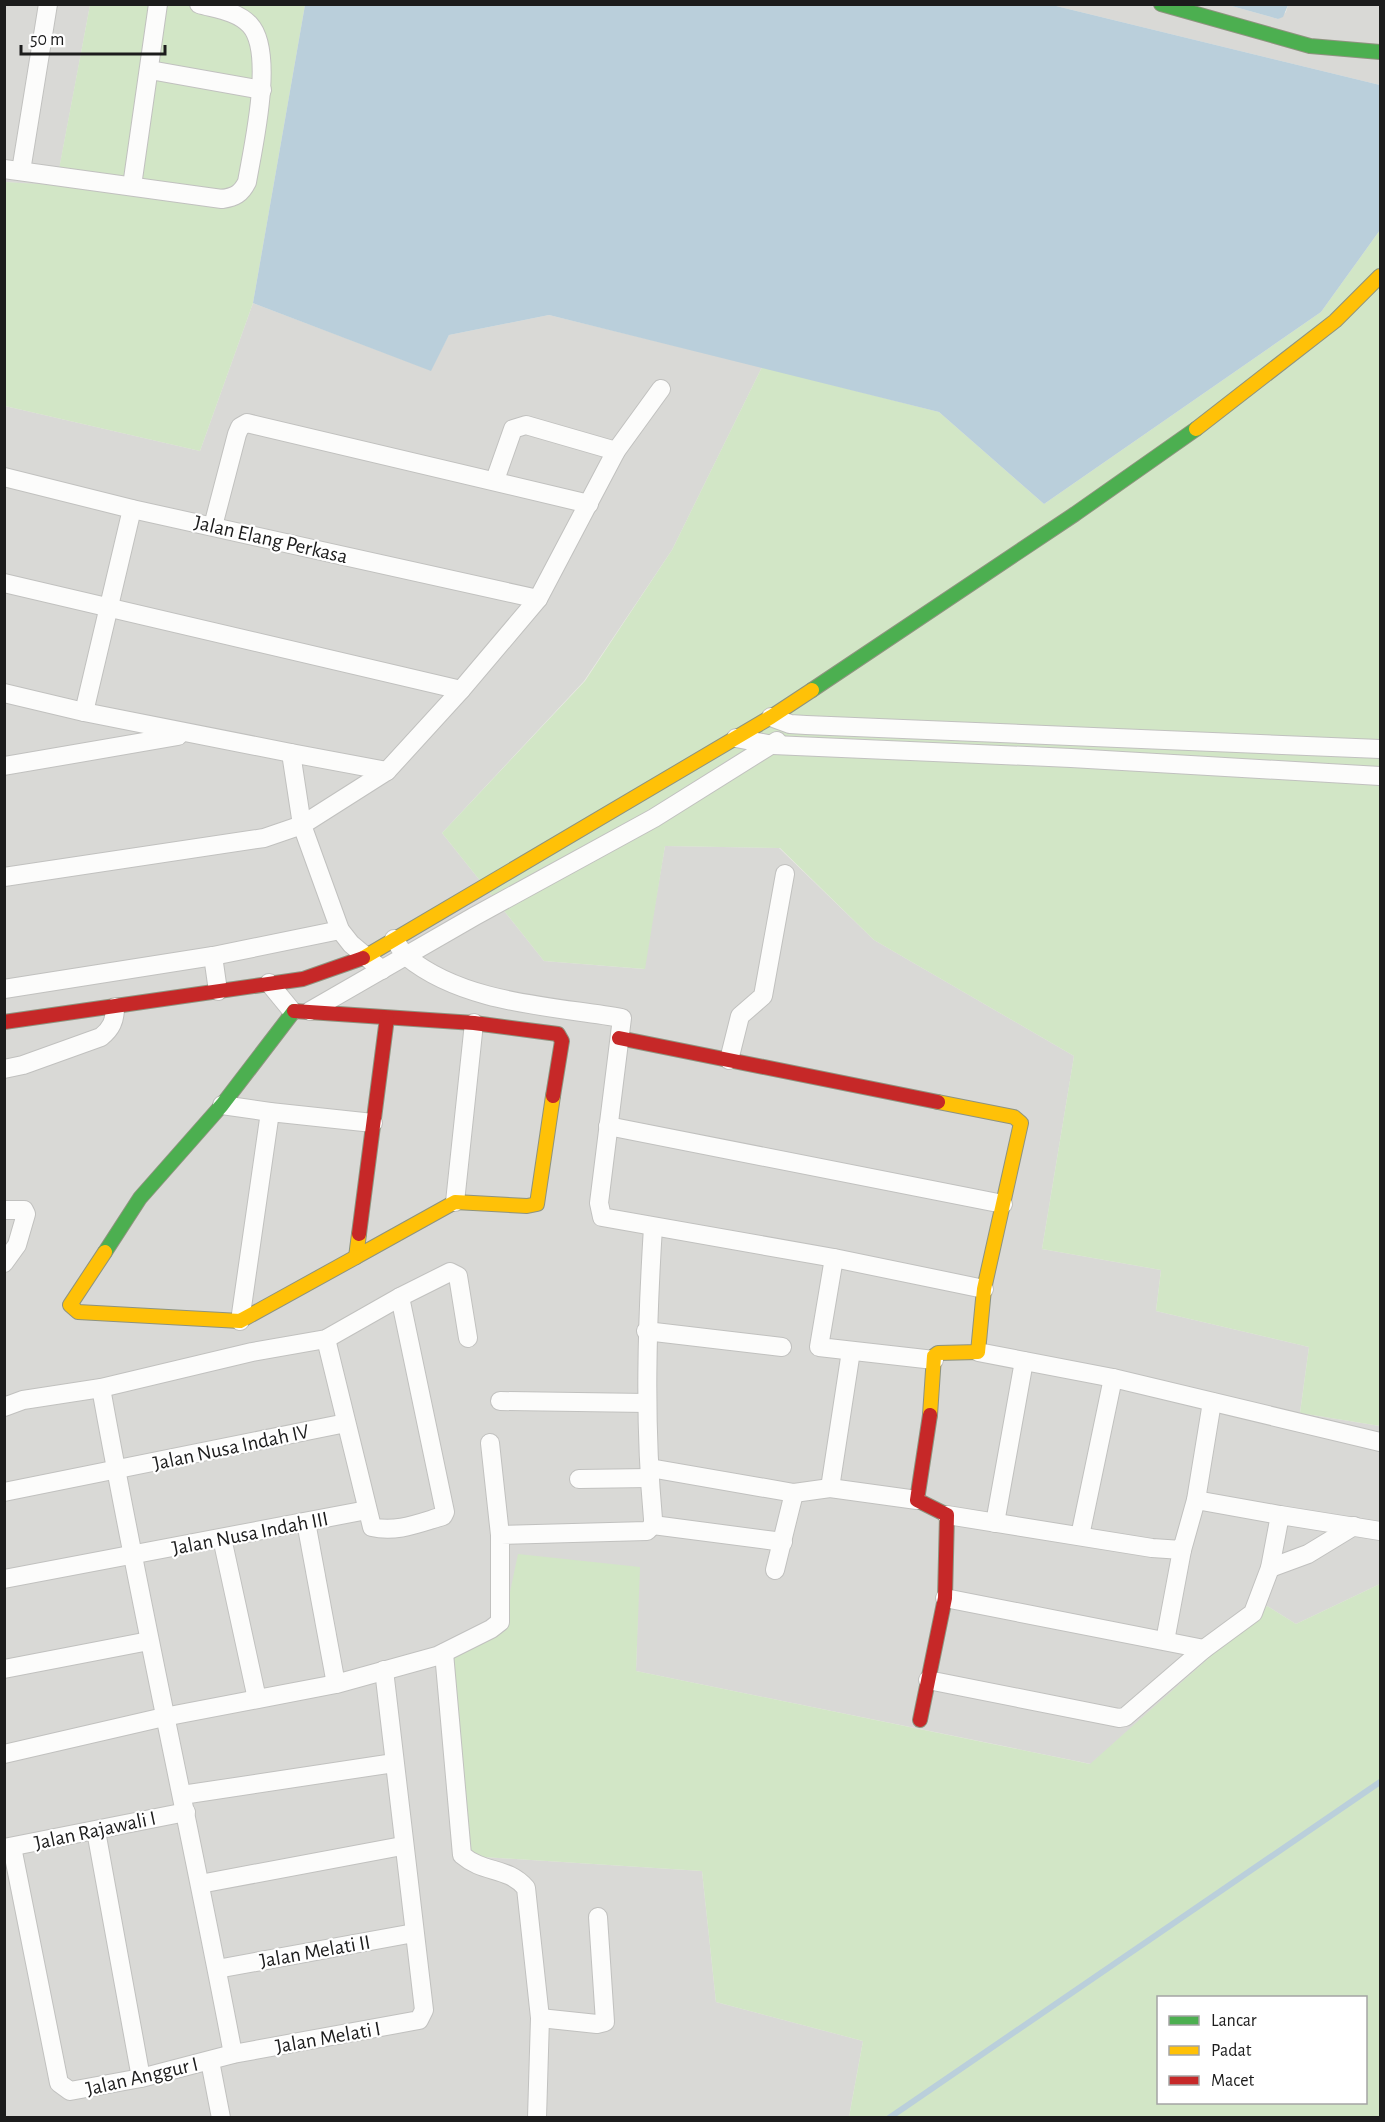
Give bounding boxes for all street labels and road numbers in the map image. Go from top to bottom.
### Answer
street label: Jalan Elang Perkasa [192,512,350,567]
street label: Jalan Nusa Indah IV [151,1421,311,1474]
street label: Jalan Nusa Indah III [170,1508,330,1559]
street label: Jalan Rajawali I [32,1807,158,1854]
street label: Jalan Melati II [258,1931,372,1972]
street label: Jalan Melati I [274,2018,382,2057]
street label: Jalan Anggur I [84,2053,200,2100]

